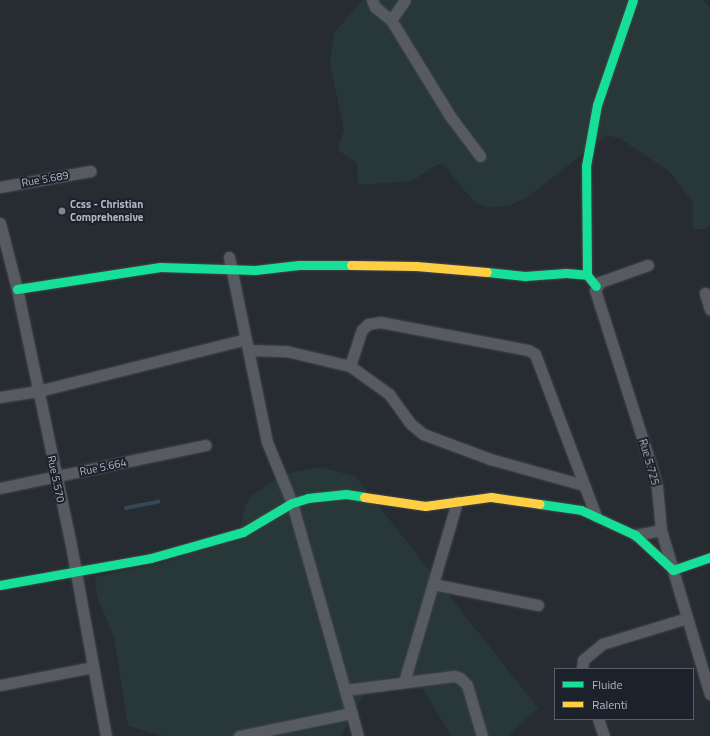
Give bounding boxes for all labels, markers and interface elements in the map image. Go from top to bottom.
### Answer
street label: Rue 5.689 [20,168,70,190]
place label: Ccss - Christian Comprehensive [70,198,143,224]
marker: Ccss - Christian Comprehensive [57,206,67,216]
street label: Rue 5.725 [636,437,662,487]
street label: Rue 5.570 [45,454,67,504]
street label: Rue 5.664 [78,456,128,478]
legend [554,668,694,720]
text: Fluide [592,675,623,694]
text: Ralenti [592,695,627,714]

